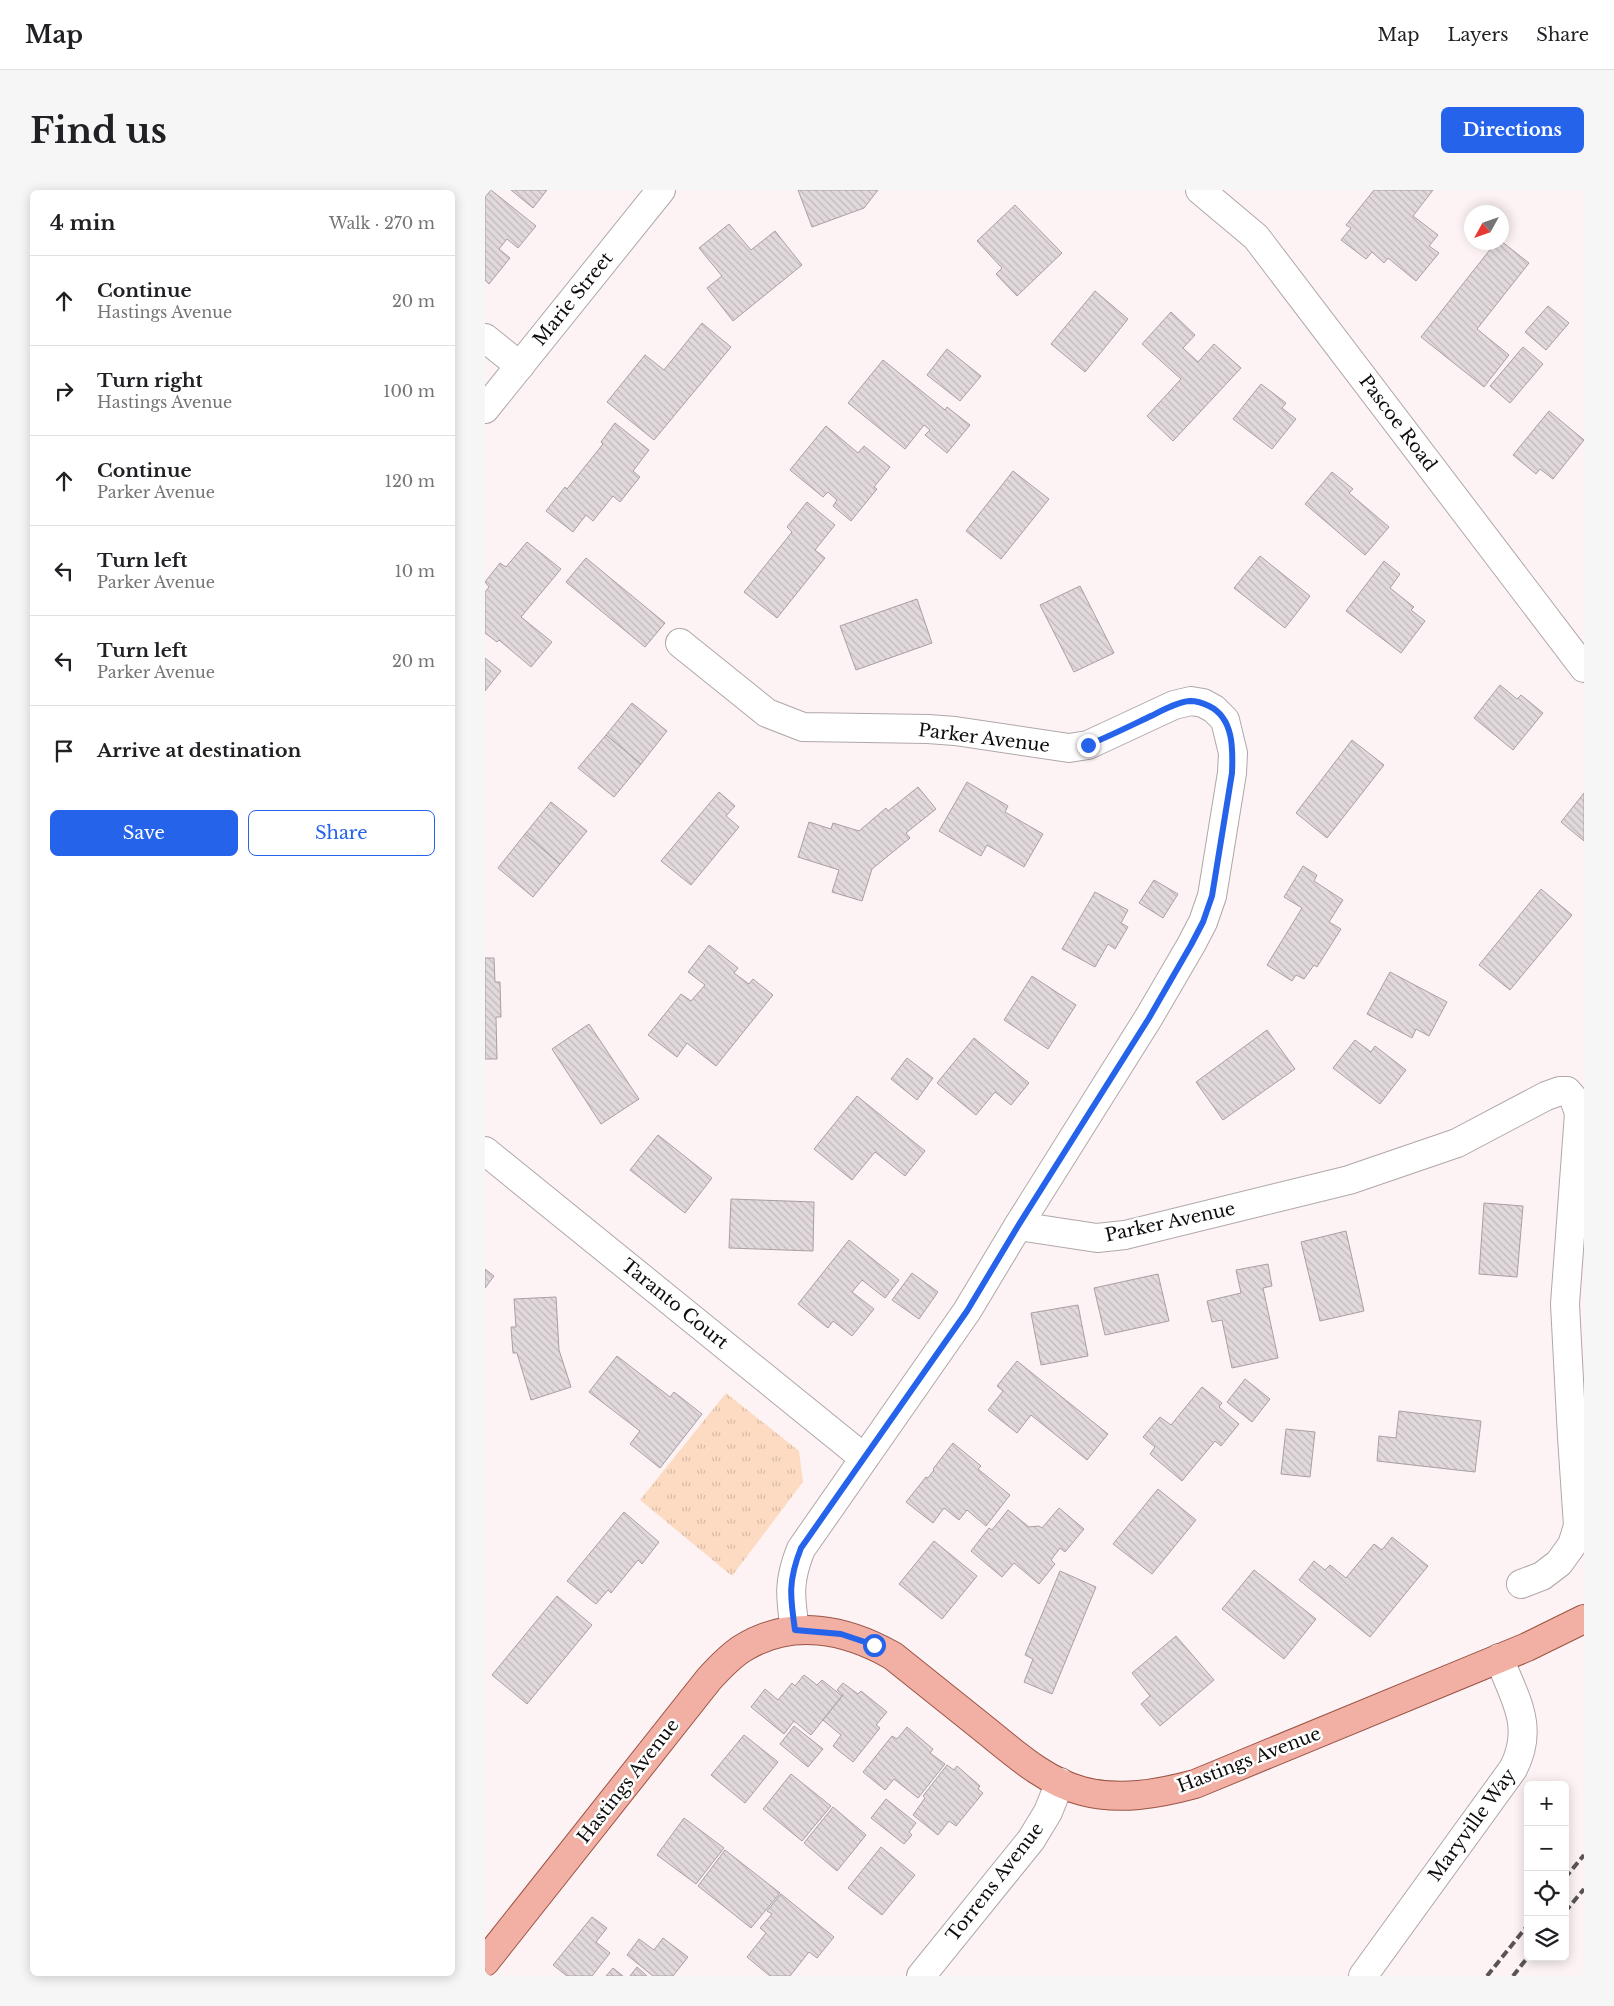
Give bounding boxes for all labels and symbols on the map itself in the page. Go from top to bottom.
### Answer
north arrow [1464,205,1509,250]
street label: Marie Street [529,248,618,350]
street label: Pascoe Road [1355,370,1441,476]
street label: Parker Avenue [917,719,1051,757]
route end [1077,734,1100,757]
street label: Parker Avenue [1103,1197,1237,1247]
street label: Taranto Court [617,1254,733,1354]
route start [863,1634,886,1657]
street label: Hastings Avenue [573,1714,683,1848]
street label: Hastings Avenue [1174,1722,1324,1798]
street label: Maryville Way [1424,1764,1521,1886]
street label: Torrens Avenue [942,1818,1048,1946]

